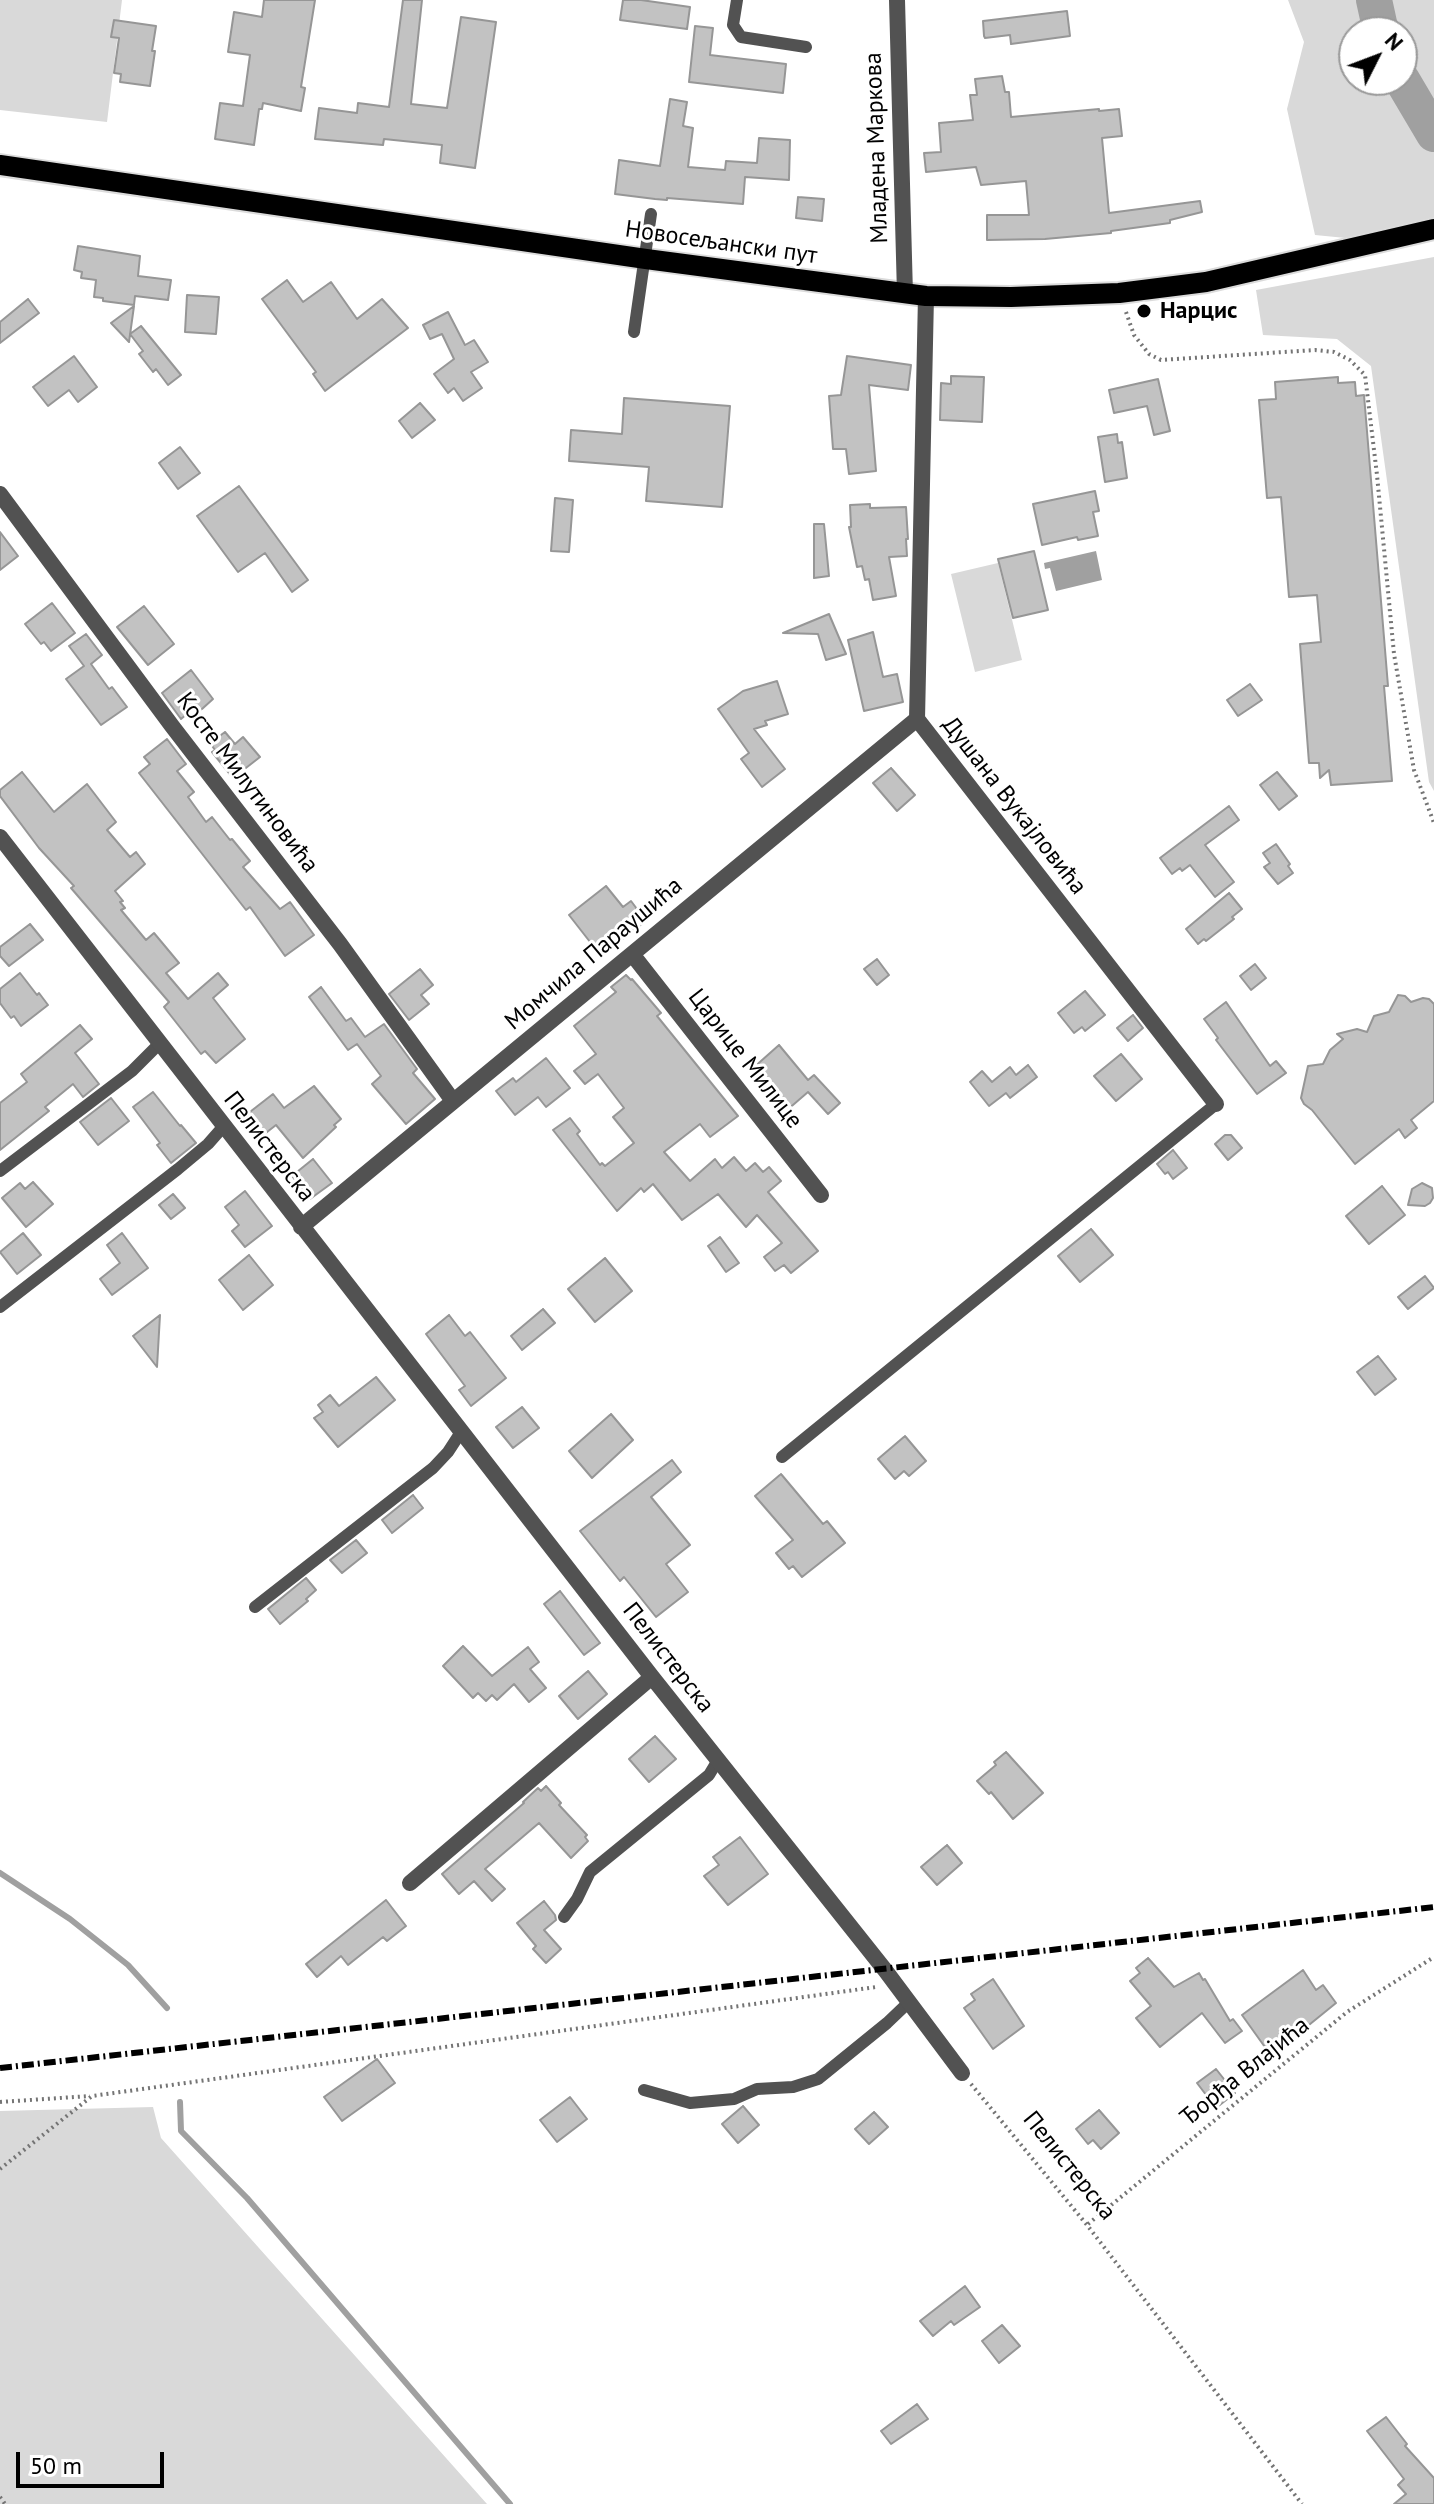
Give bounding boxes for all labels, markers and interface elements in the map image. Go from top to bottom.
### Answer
north arrow [1338,16,1418,96]
text: N [1379,27,1410,56]
street label: Младена Маркова [859,52,895,244]
street label: Новосељански пут [623,215,819,271]
place label: Нарцис [1160,297,1237,325]
marker: Нарцис [1135,302,1153,320]
street label: Косте Милутиновића [170,687,324,879]
street label: Душана Вукајловића [936,711,1092,901]
street label: Момчила Параушића [500,872,688,1036]
street label: Царице Милице [682,984,808,1134]
street label: Пелистерска [217,1086,321,1208]
street label: Пелистерска [616,1597,720,1719]
street label: Ђорђа Влајића [1175,2011,1315,2133]
street label: Пелистерска [1016,2106,1122,2226]
scale bar [20,2436,168,2486]
text: 50 m [30,2450,82,2481]

